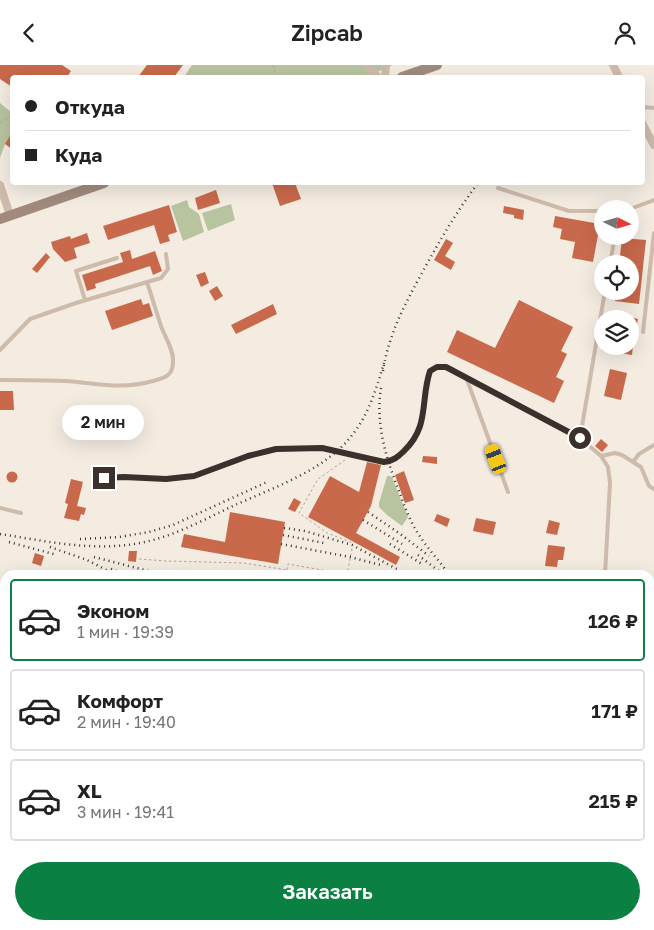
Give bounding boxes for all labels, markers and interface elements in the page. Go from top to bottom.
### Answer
icon: back [15,19,43,47]
text: Zipcab [291,19,363,46]
icon: person [611,19,639,47]
text: Откуда [55,95,125,118]
text: Куда [55,143,102,166]
north arrow [594,200,639,245]
map controls [594,200,639,355]
button: locate [594,255,639,300]
button: layers [594,310,639,355]
callout: 2 мин [63,405,145,441]
text: 2 мин [81,412,125,432]
route start [569,427,591,449]
car [483,442,508,476]
route end [93,467,115,489]
icon: car [17,598,62,643]
text: Эконом [77,599,149,622]
text: 126 ₽ [588,609,638,632]
text: 1 мин · 19:39 [77,622,174,642]
icon: car [17,688,62,733]
text: Комфорт [77,689,163,712]
text: 171 ₽ [591,699,638,722]
text: 2 мин · 19:40 [77,712,176,732]
icon: car [17,778,62,823]
text: XL [77,779,102,802]
text: 215 ₽ [588,789,638,812]
text: 3 мин · 19:41 [77,802,174,822]
button: Заказать [15,862,640,920]

